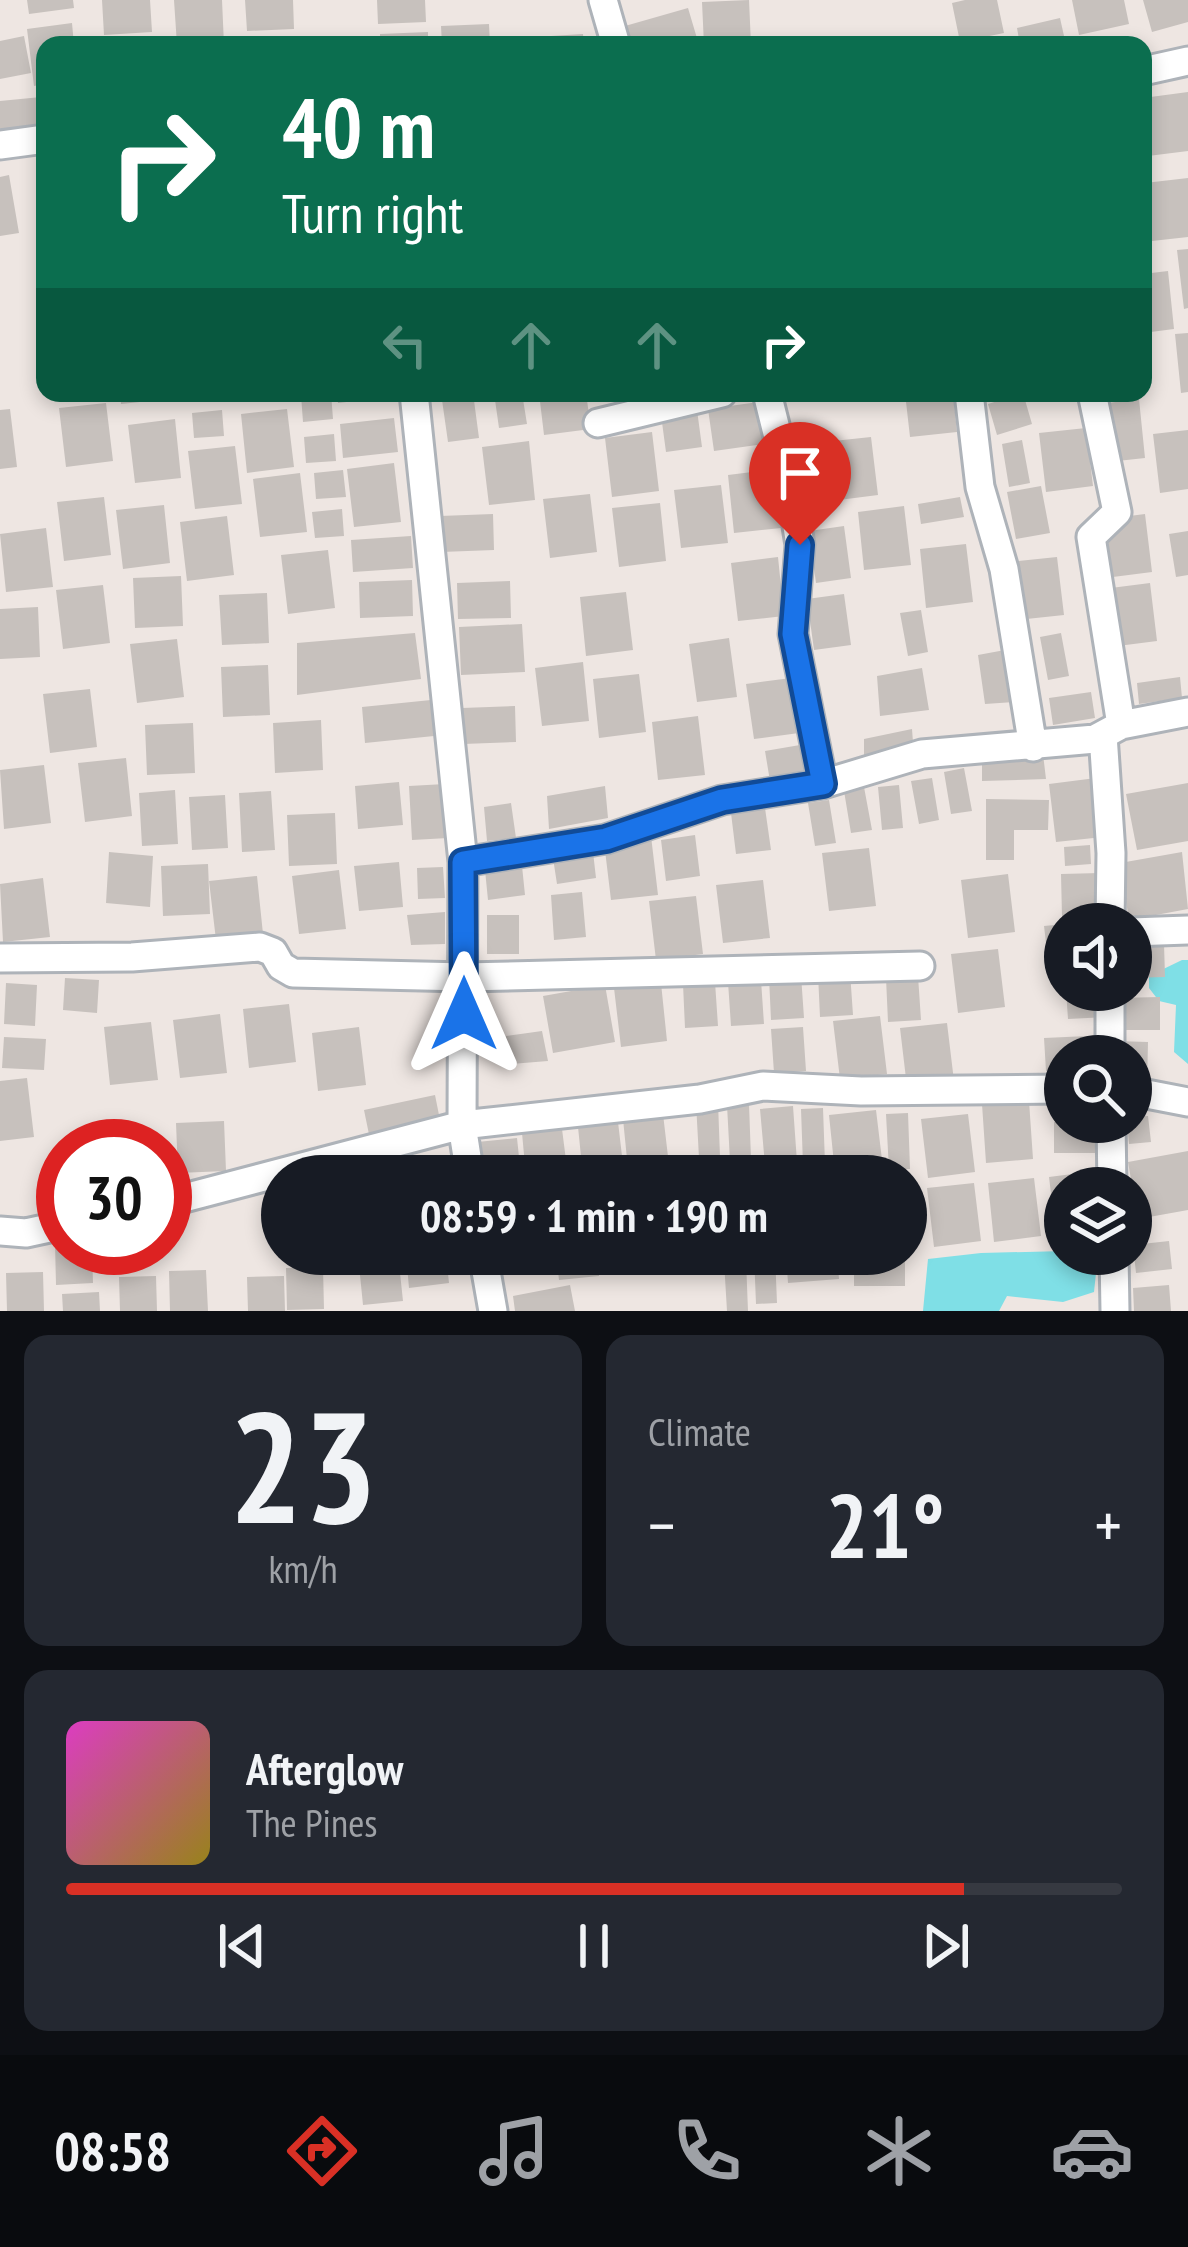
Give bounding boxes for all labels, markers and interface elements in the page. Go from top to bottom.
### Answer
text: 40 m [282,72,435,181]
icon: right [84,84,240,240]
text: Turn right [282,178,463,248]
icon: left [372,312,438,378]
icon: ahead [498,312,564,378]
icon: ahead [624,312,690,378]
icon: right [750,312,816,378]
pin [749,422,851,545]
icon: arrive [767,440,833,506]
map controls [1044,903,1152,1275]
button: sound [1044,903,1152,1011]
position arrow [401,951,527,1077]
button: search [1044,1035,1152,1143]
speed limit sign: 30 [36,1119,192,1275]
button: layers [1044,1167,1152,1275]
text: 08:59 · 1 min · 190 m [420,1186,768,1244]
text: 23 [228,1364,378,1566]
text: Climate [648,1406,751,1457]
text: 21° [826,1466,944,1583]
text: − [648,1482,675,1567]
text: + [1095,1482,1122,1567]
text: km/h [268,1543,338,1594]
text: Afterglow [246,1739,403,1797]
text: The Pines [246,1797,377,1848]
icon: previous [209,1913,275,1979]
icon: pause [561,1913,627,1979]
icon: next [913,1913,979,1979]
icon: directions [280,2109,364,2193]
icon: music [472,2109,556,2193]
icon: phone [665,2109,749,2193]
icon: climate [857,2109,941,2193]
icon: car [1050,2109,1134,2193]
text: 08:58 [54,2116,171,2186]

